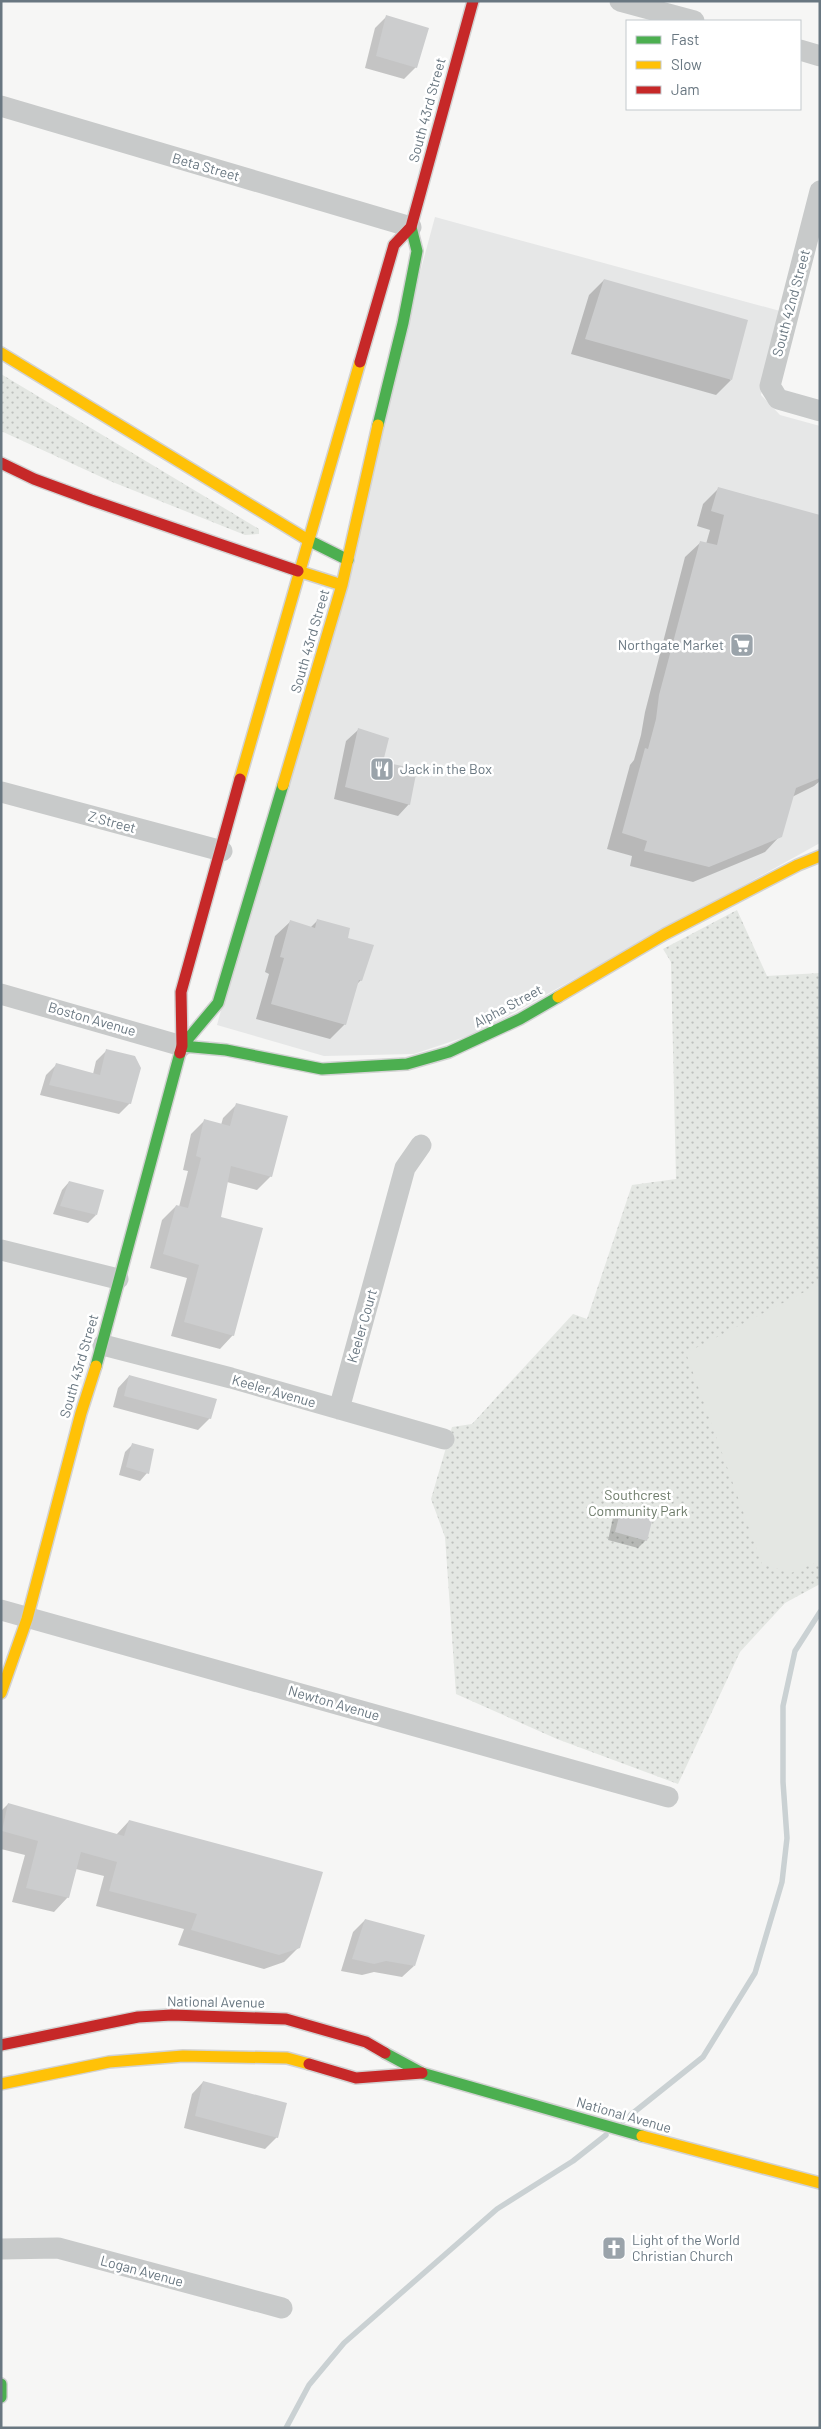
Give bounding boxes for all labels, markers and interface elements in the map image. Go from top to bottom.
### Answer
legend [626,20,801,110]
text: Fast [671,30,699,48]
text: Slow [671,55,702,73]
street label: South 43rd Street [404,56,449,164]
text: Jam [671,80,700,98]
street label: Beta Street [170,149,242,184]
street label: South 42nd Street [768,247,813,358]
street label: South 43rd Street [287,587,332,695]
supermarket icon: Northgate Market [729,632,755,658]
place label: Northgate Market [618,636,724,653]
restaurant icon: Jack in the Box [369,756,395,782]
place label: Jack in the Box [400,760,492,777]
street label: Z Street [86,807,138,836]
street label: Alpha Street [471,980,545,1031]
street label: Boston Avenue [46,998,138,1039]
street label: Keeler Court [343,1287,380,1365]
street label: South 43rd Street [56,1312,101,1420]
street label: Keeler Avenue [230,1370,318,1411]
park label: Southcrest Community Park [588,1486,688,1519]
street label: Newton Avenue [287,1681,382,1724]
street label: National Avenue [167,1992,265,2011]
street label: National Avenue [575,2093,674,2136]
place label: Light of the World Christian Church [632,2231,740,2264]
church icon: Light of the World Christian Church [601,2235,627,2261]
street label: Logan Avenue [99,2251,185,2290]

